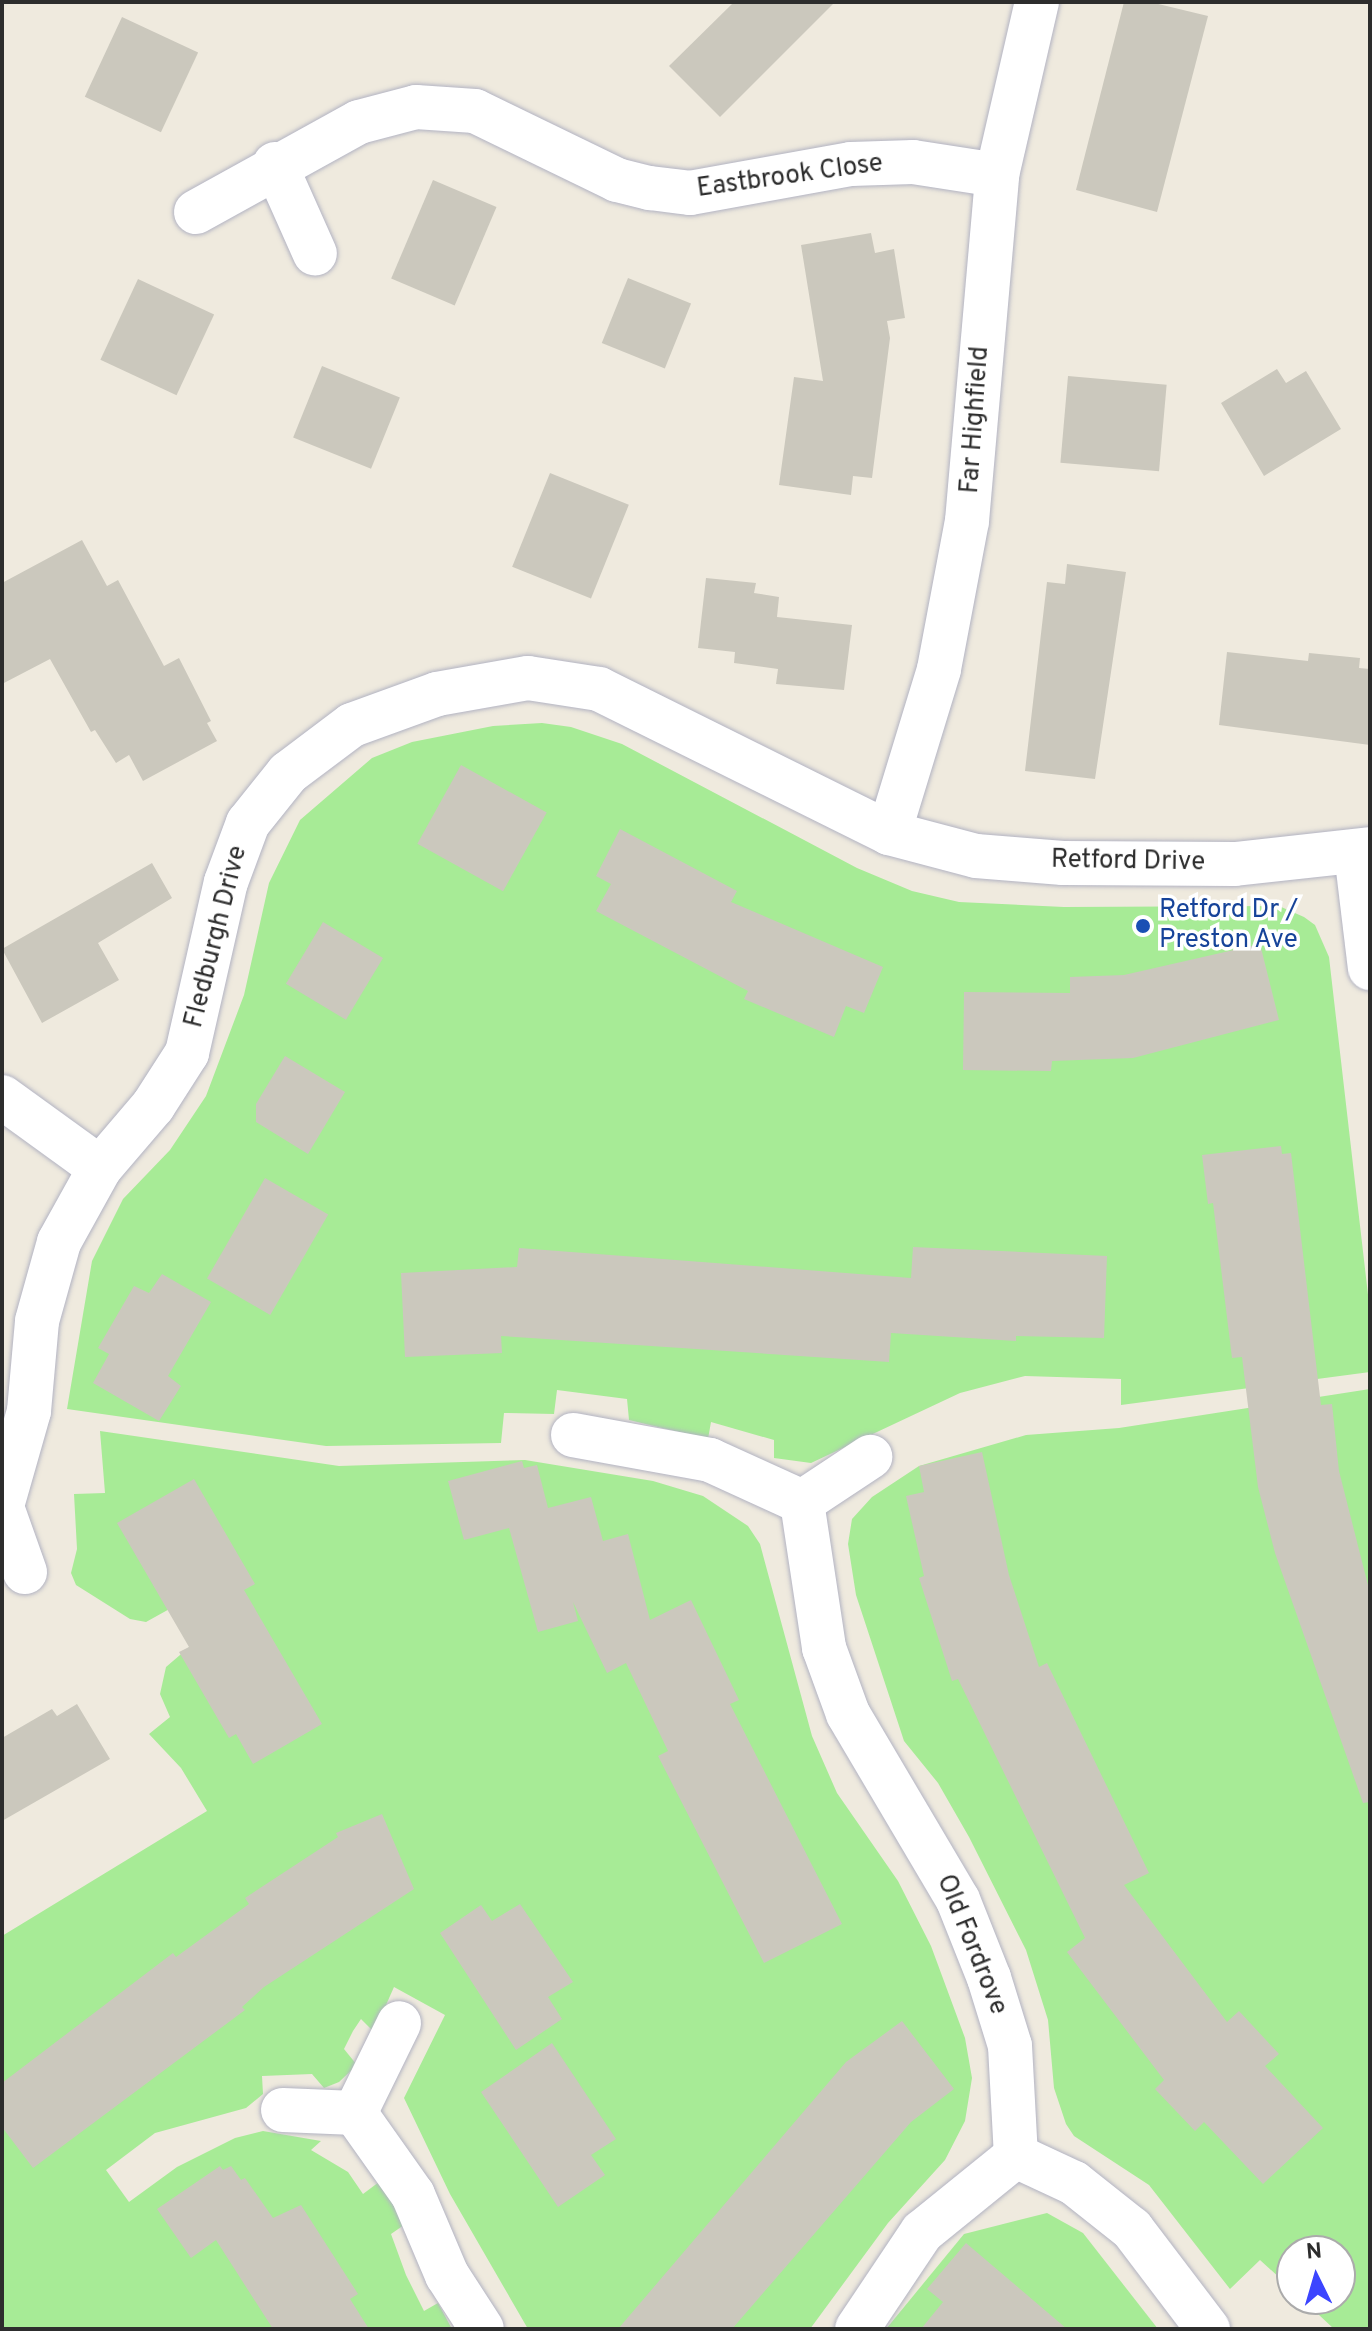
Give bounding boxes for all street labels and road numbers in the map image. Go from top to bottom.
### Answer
street label: Eastbrook Close [695,149,885,205]
street label: Far Highfield [955,345,997,495]
street label: Fledburgh Drive [179,843,255,1031]
street label: Retford Drive [1051,845,1205,879]
street label: Old Fordrove [929,1870,1013,2020]

